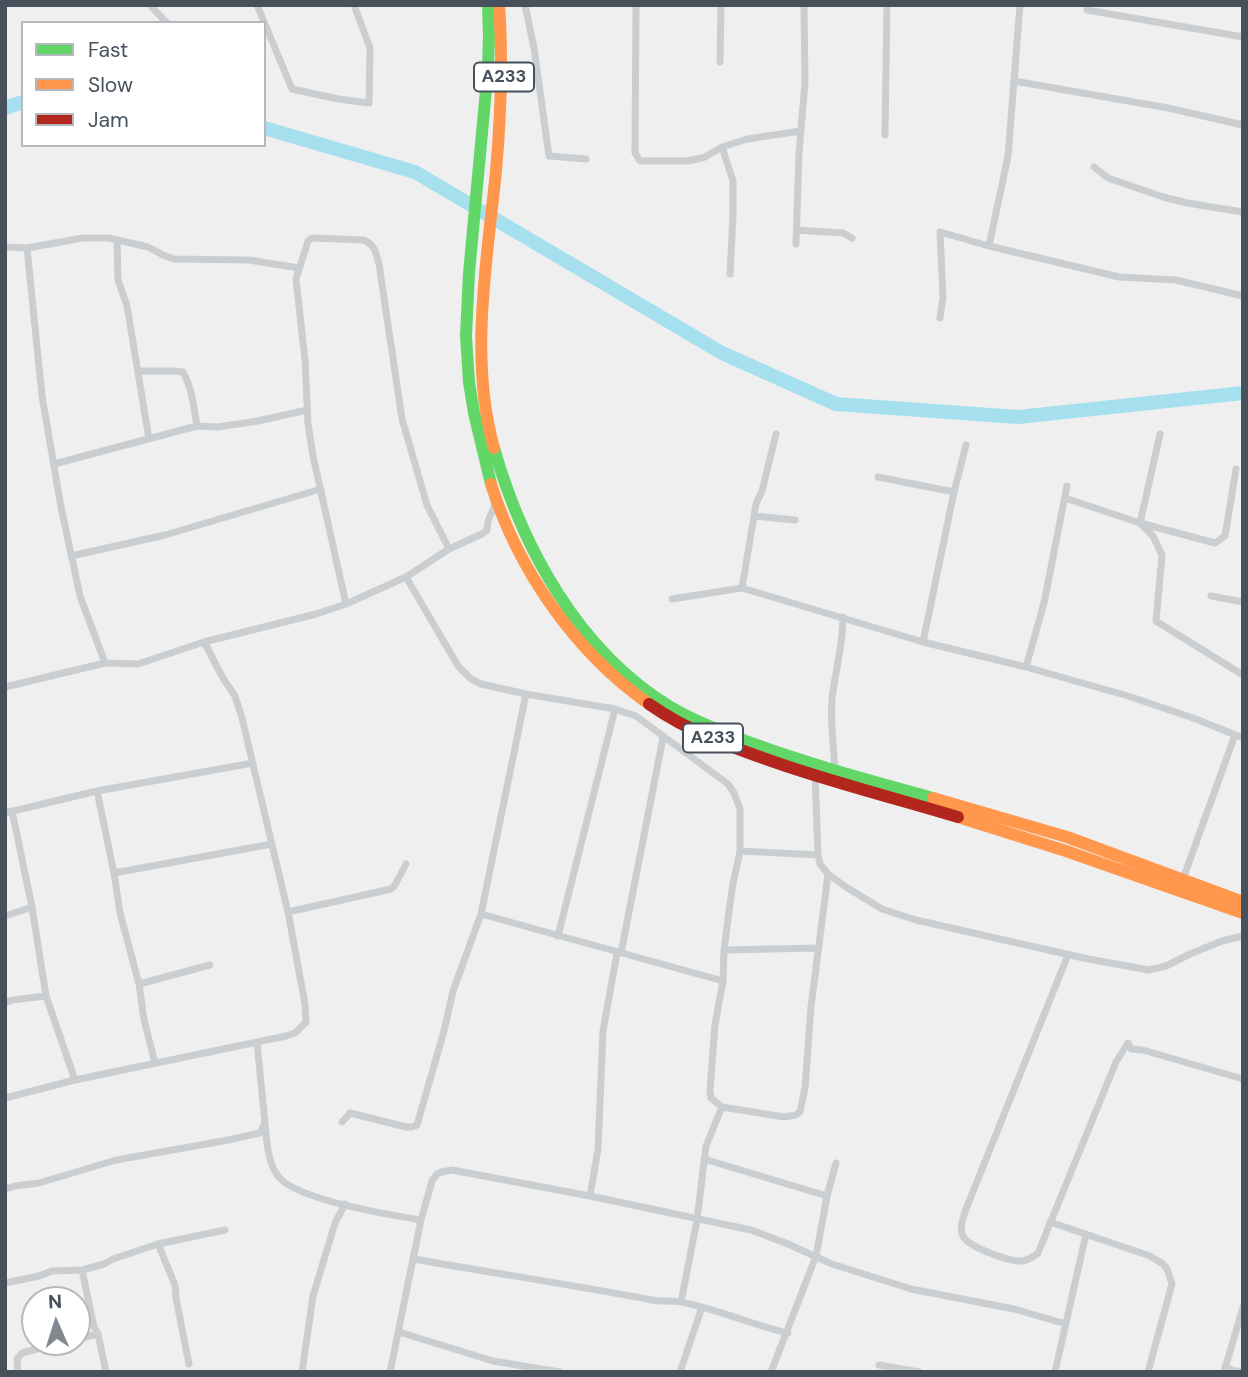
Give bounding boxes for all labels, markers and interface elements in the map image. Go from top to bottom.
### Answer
legend [21,21,266,147]
text: Fast [88,36,128,64]
road number: A233 [474,62,534,92]
text: Slow [88,71,133,99]
text: Jam [88,106,129,134]
road number: A233 [683,724,743,752]
north arrow [21,1286,91,1356]
text: N [47,1289,63,1314]

